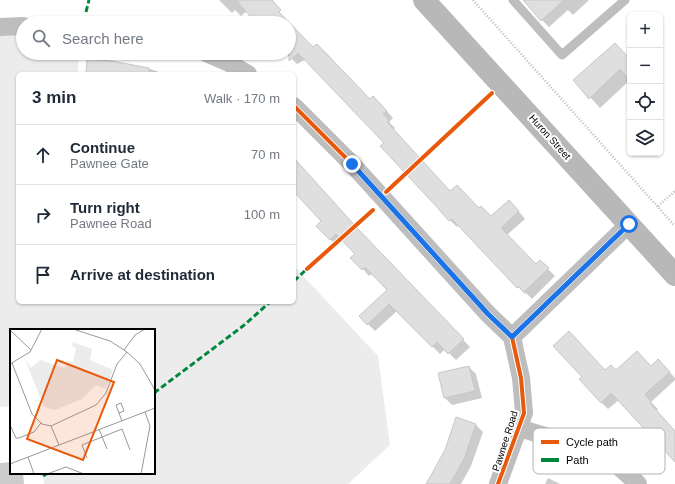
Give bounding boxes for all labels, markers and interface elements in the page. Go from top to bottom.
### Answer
map controls [627,12,663,156]
button: + [627,12,663,48]
search box [16,16,296,60]
icon: search [30,27,52,49]
text: Search here [62,30,144,47]
button: − [627,48,663,84]
button: locate [627,84,663,120]
text: 3 min [32,88,76,107]
text: Walk · 170 m [204,91,280,106]
street label: Huron Street [527,112,573,162]
button: layers [627,120,663,156]
text: Continue [70,139,135,156]
icon: ahead [32,144,54,166]
text: 70 m [251,147,280,162]
route end [343,155,361,173]
text: Pawnee Gate [70,156,149,171]
text: Turn right [70,199,140,216]
icon: right [32,204,54,226]
text: 100 m [244,207,280,222]
route start [620,215,638,233]
text: Pawnee Road [70,216,152,231]
icon: arrive [32,264,54,286]
text: Arrive at destination [70,266,215,283]
inset map [10,329,155,474]
street label: Pawnee Road [490,409,520,473]
legend [533,428,665,474]
text: Cycle path [566,436,618,448]
text: Path [566,454,589,466]

